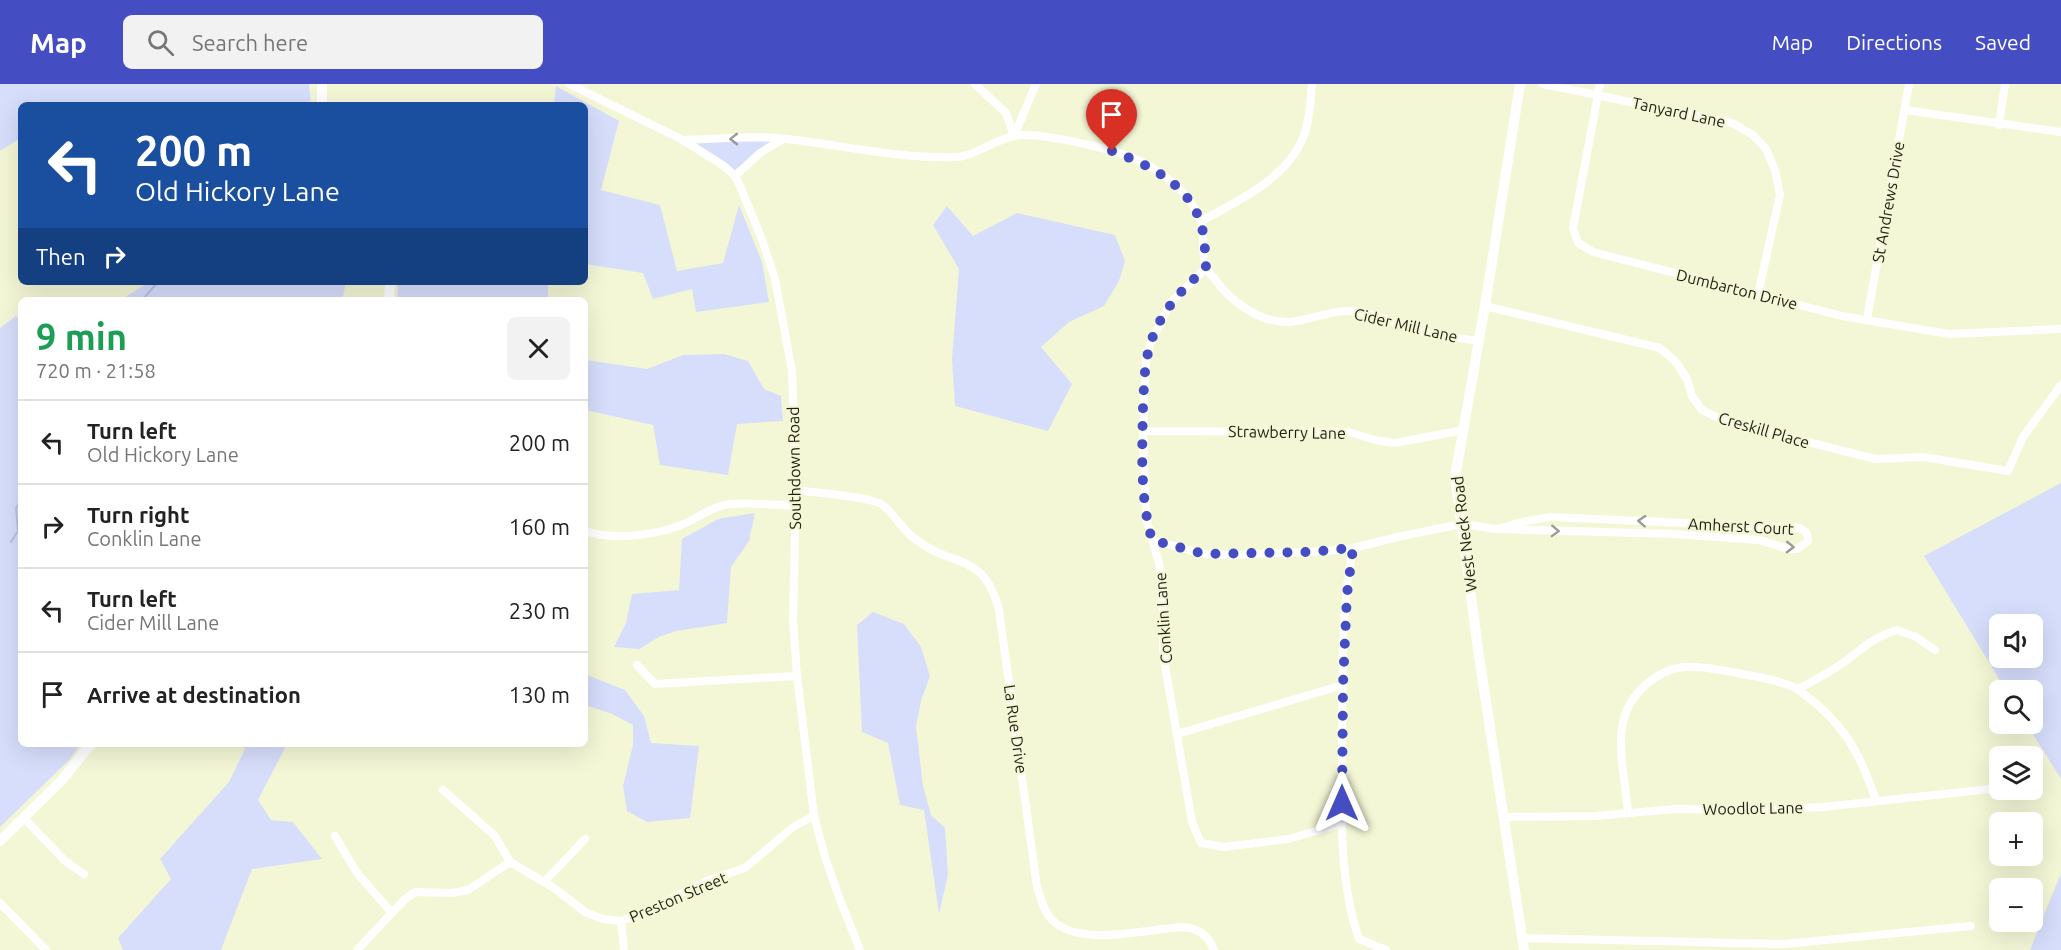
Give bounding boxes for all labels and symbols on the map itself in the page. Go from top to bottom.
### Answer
pin [1086,89,1137,151]
street label: Tanyard Lane [1631,93,1727,131]
one-way arrow [729,133,738,145]
street label: St Andrews Drive [1868,140,1908,264]
street label: Dumbarton Drive [1675,265,1799,313]
street label: Cider Mill Lane [1352,304,1460,346]
street label: Southdown Road [784,406,804,530]
street label: Creskill Place [1716,408,1812,452]
street label: Strawberry Lane [1228,422,1346,442]
street label: West Neck Road [1448,475,1480,593]
street label: Amherst Court [1688,514,1795,538]
one-way arrow [1638,515,1647,528]
one-way arrow [1550,524,1559,537]
one-way arrow [1786,541,1795,553]
street label: Conklin Lane [1151,572,1175,664]
street label: La Rue Drive [1001,683,1031,775]
position arrow [1310,771,1374,835]
street label: Woodlot Lane [1703,798,1803,818]
street label: Preston Street [626,868,730,926]

